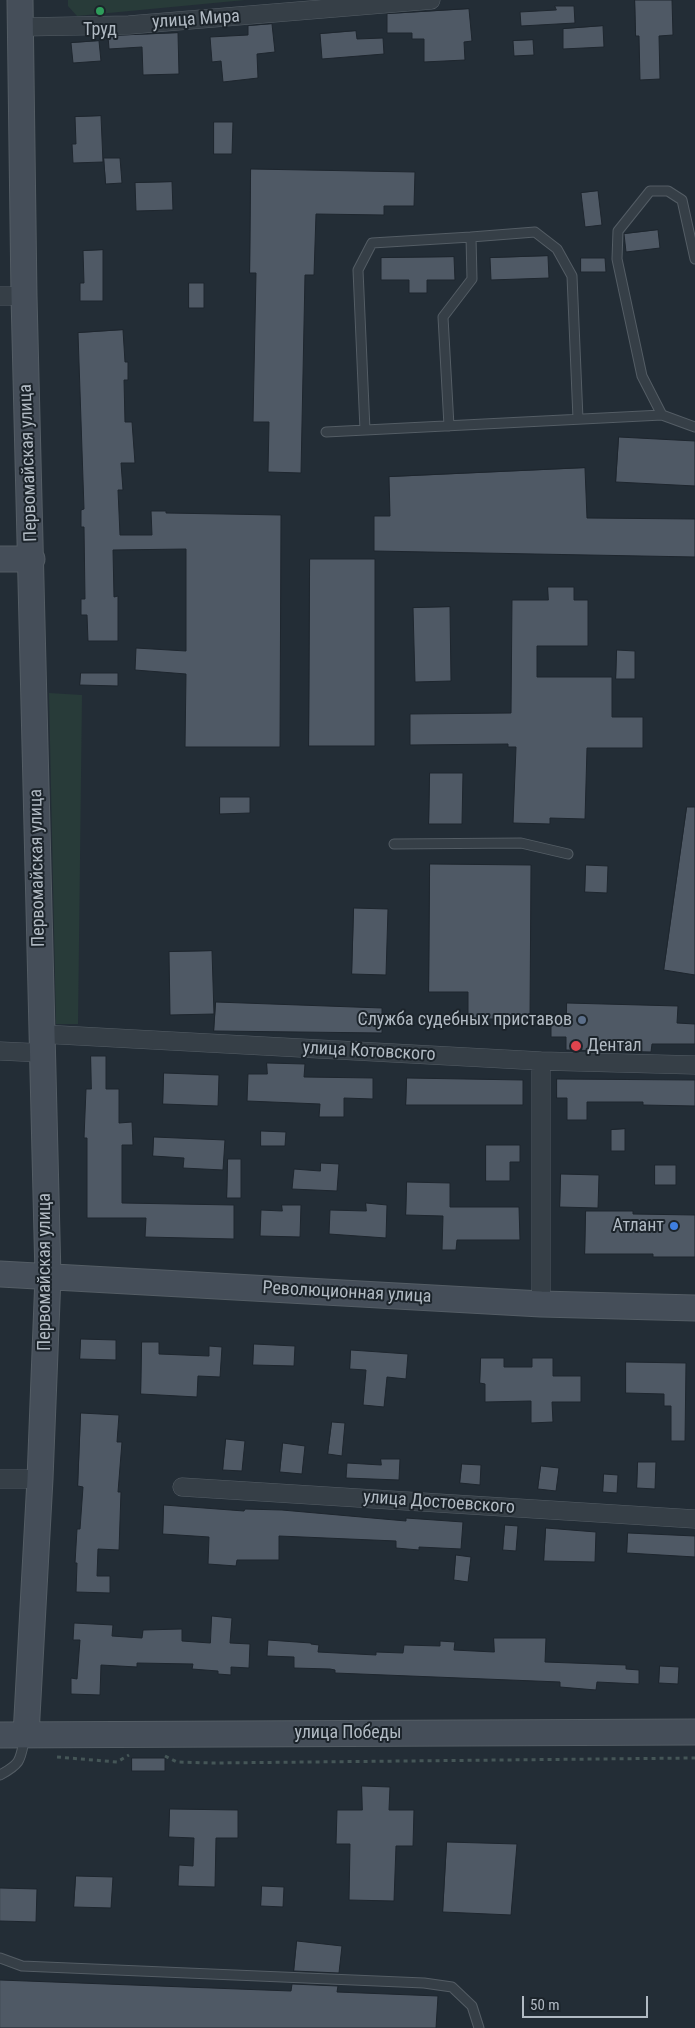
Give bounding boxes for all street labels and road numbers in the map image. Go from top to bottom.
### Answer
street label: улица Мира [151,6,241,34]
street label: Первомайская улица [15,384,43,542]
street label: Первомайская улица [26,789,50,947]
street label: улица Котовского [302,1038,436,1066]
street label: Первомайская улица [34,1193,56,1351]
street label: Революционная улица [262,1278,432,1308]
street label: улица Достоевского [362,1487,516,1519]
street label: улица Победы [295,1722,401,1744]

